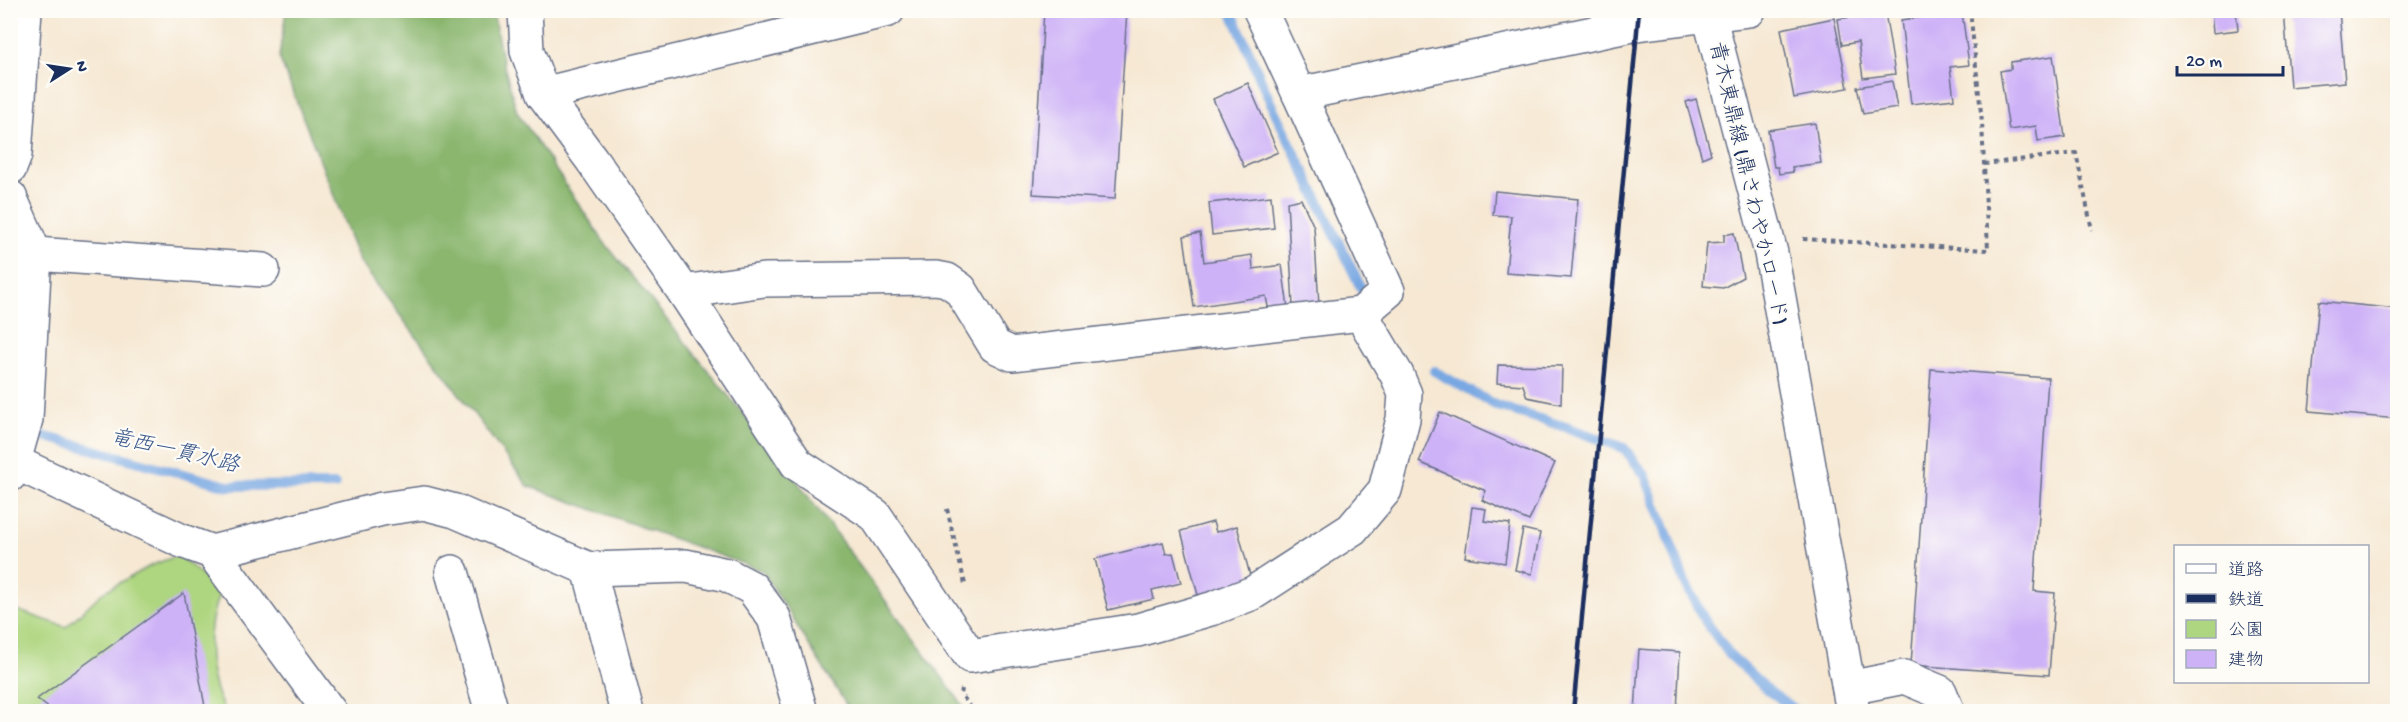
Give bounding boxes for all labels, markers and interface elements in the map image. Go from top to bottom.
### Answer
north arrow [39,39,99,99]
street label: 青木東鼎線 (鼎さわやかロード) [1702,39,1793,328]
scale bar [2177,39,2284,77]
text: 20 m [2186,52,2222,73]
text: N [70,60,91,74]
water label: 竜西一貫水路 [107,424,243,481]
legend [2174,545,2369,683]
text: 道路 [2228,560,2264,582]
text: 鉄道 [2228,590,2264,612]
text: 公園 [2228,621,2264,642]
text: 建物 [2228,650,2264,672]

